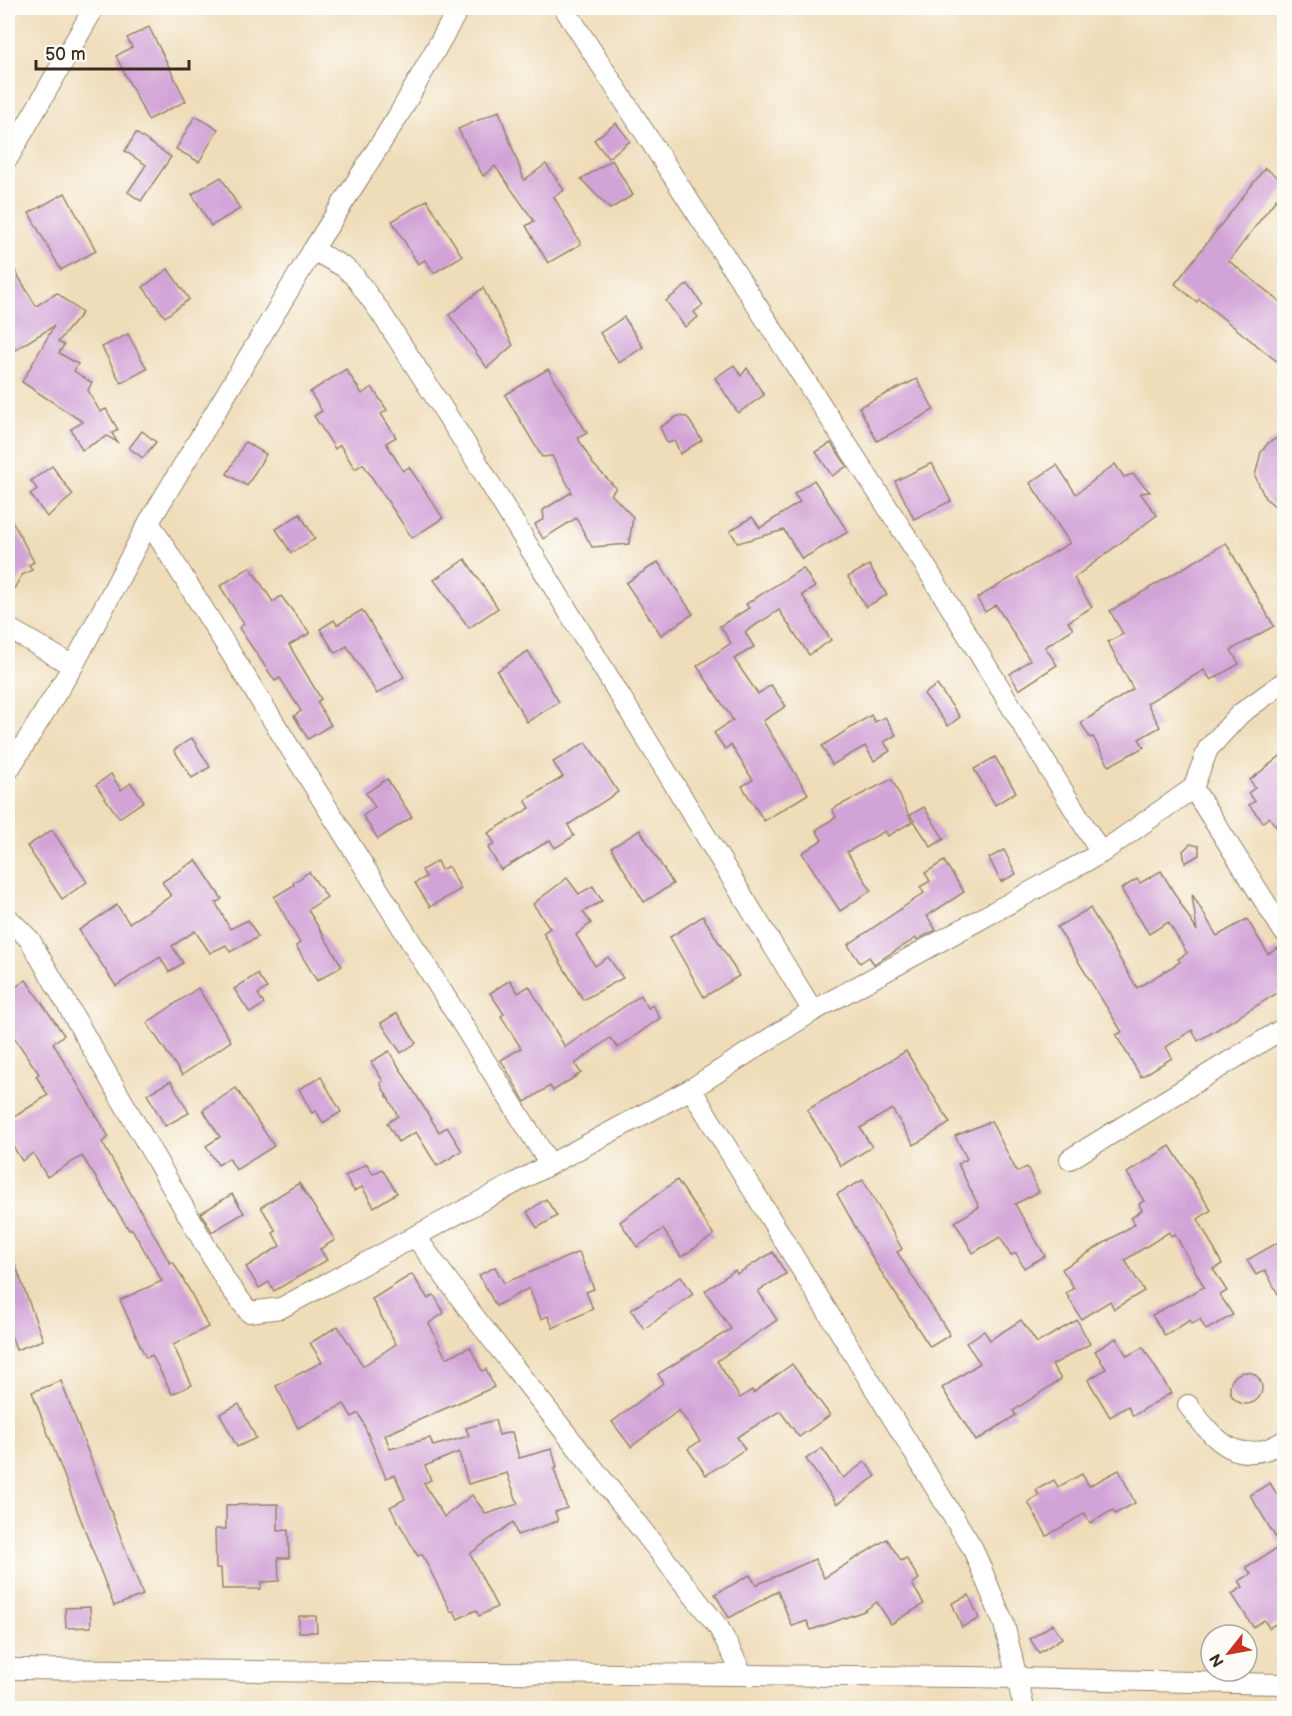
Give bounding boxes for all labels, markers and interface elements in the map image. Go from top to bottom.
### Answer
scale bar [36,33,189,71]
text: 50 m [45,44,86,65]
north arrow [1199,1623,1259,1683]
text: N [1206,1650,1229,1670]

